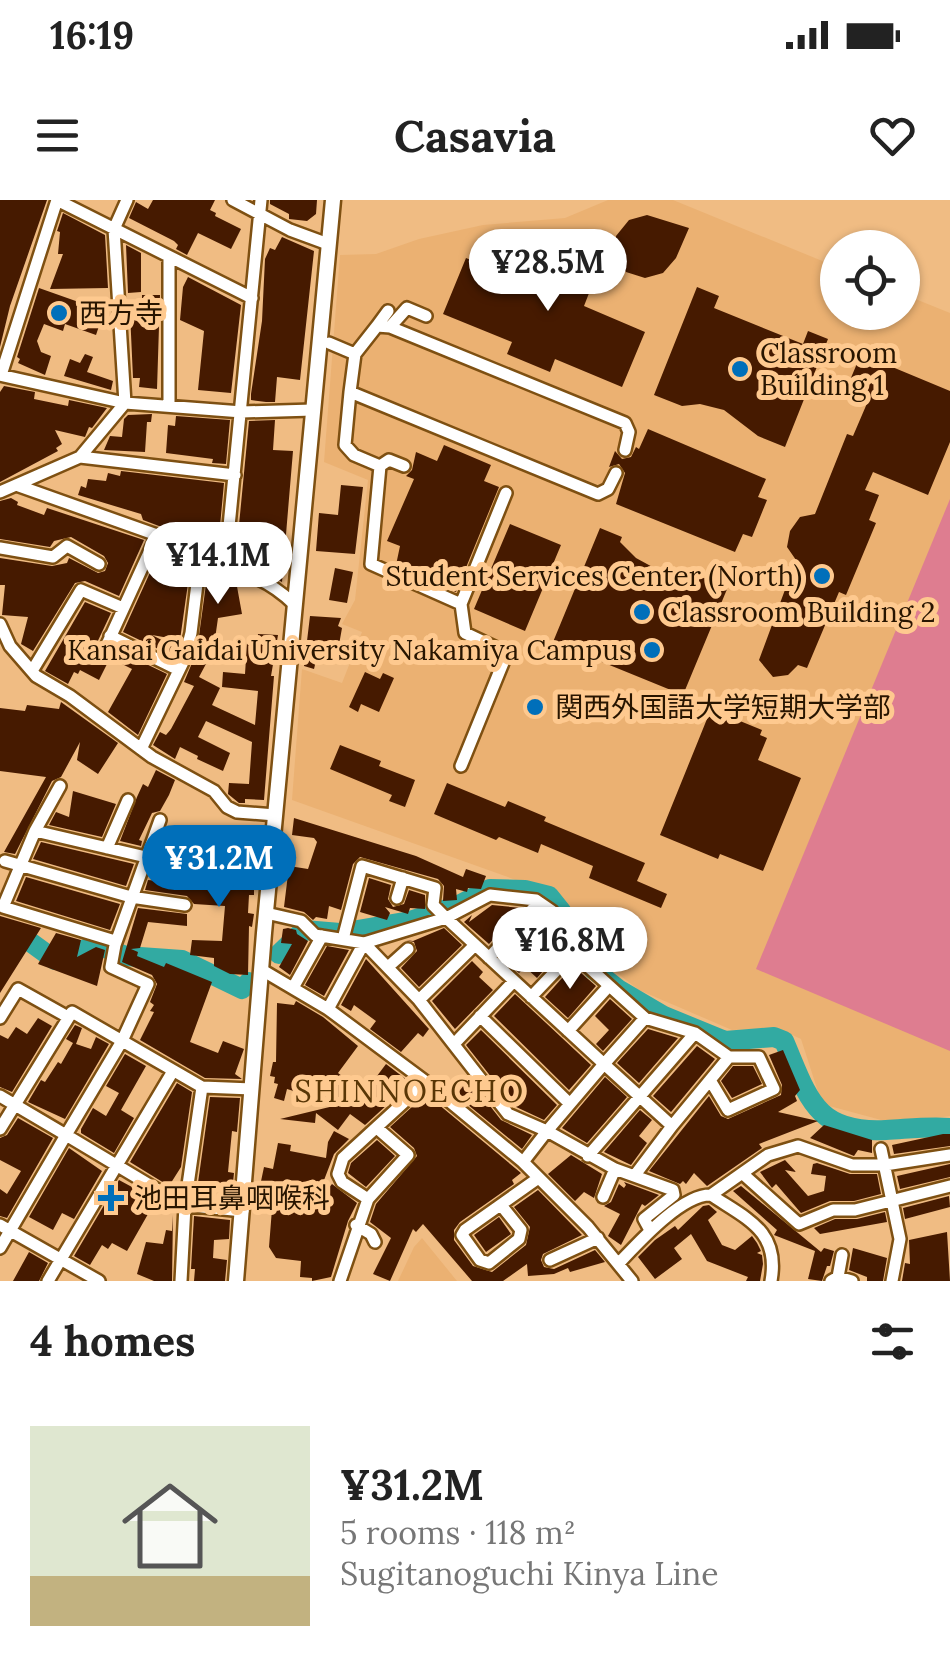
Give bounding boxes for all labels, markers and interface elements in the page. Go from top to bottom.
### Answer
text: 16:19 [50,11,134,59]
text: Casavia [394,107,556,164]
icon: menu [30,108,85,163]
icon: heart [865,108,920,163]
pin: ¥28.5M [467,229,629,314]
map controls [820,230,920,330]
button: locate [820,230,920,330]
text: ¥28.5M [491,241,605,282]
place label: 西方寺 [79,295,163,331]
marker: 西方寺 [48,302,70,324]
place label: Classroom Building 1 [760,335,897,403]
marker: Classroom Building 1 [729,358,751,380]
pin: ¥14.1M [137,522,299,607]
text: ¥14.1M [165,534,271,575]
place label: Student Services Center (North) [385,558,802,594]
marker: Student Services Center (North) [811,565,833,587]
place label: Classroom Building 2 [662,594,936,630]
marker: Classroom Building 2 [631,601,653,623]
place label: Kansai Gaidai University Nakamiya Campus [67,632,632,668]
marker: Kansai Gaidai University Nakamiya Campus [641,639,663,661]
place label: 関西外国語大学短期大学部 [555,689,891,725]
marker: 関西外国語大学短期大学部 [524,696,546,718]
pin: ¥31.2M [138,825,300,910]
text: ¥31.2M [164,837,274,878]
pin: ¥16.8M [489,907,651,992]
text: ¥16.8M [514,919,626,960]
district label: SHINNOECHO [294,1072,526,1110]
place label: 池田耳鼻咽喉科 [134,1180,330,1216]
marker: 池田耳鼻咽喉科 [98,1185,124,1211]
text: 4 homes [30,1314,195,1368]
icon: filters [865,1314,920,1369]
text: ¥31.2M [340,1458,484,1512]
icon: home [110,1466,230,1586]
text: 5 rooms · 118 m² [340,1512,576,1553]
text: Sugitanoguchi Kinya Line [340,1553,719,1594]

